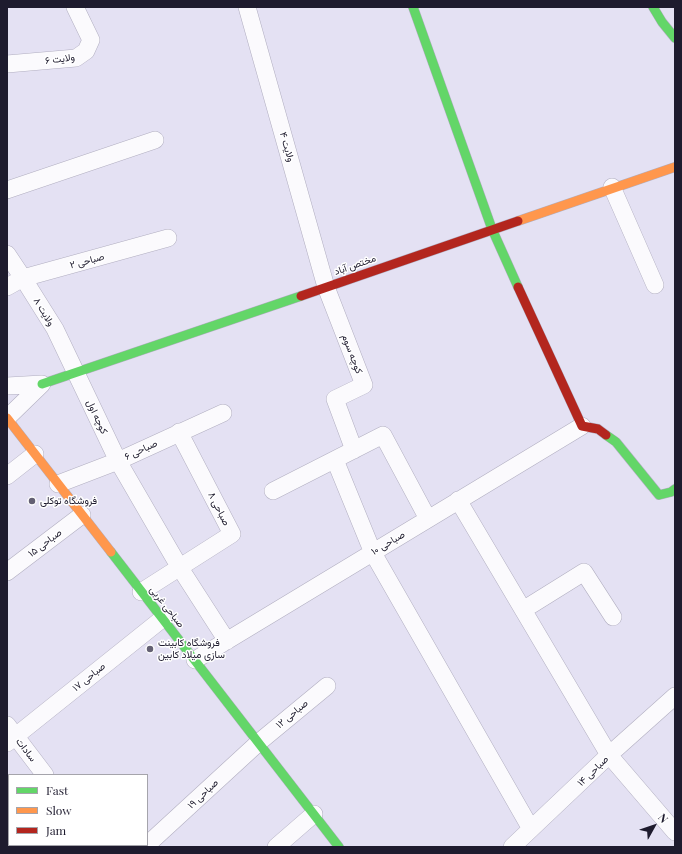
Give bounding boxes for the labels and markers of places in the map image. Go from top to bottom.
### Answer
place label: فروشگاه توکلی [40,495,97,507]
marker: فروشگاه توکلی [27,496,37,506]
place label: فروشگاه کابینت سازی میلاد کابین [158,637,225,660]
marker: فروشگاه کابینت سازی میلاد کابین [145,644,155,654]

